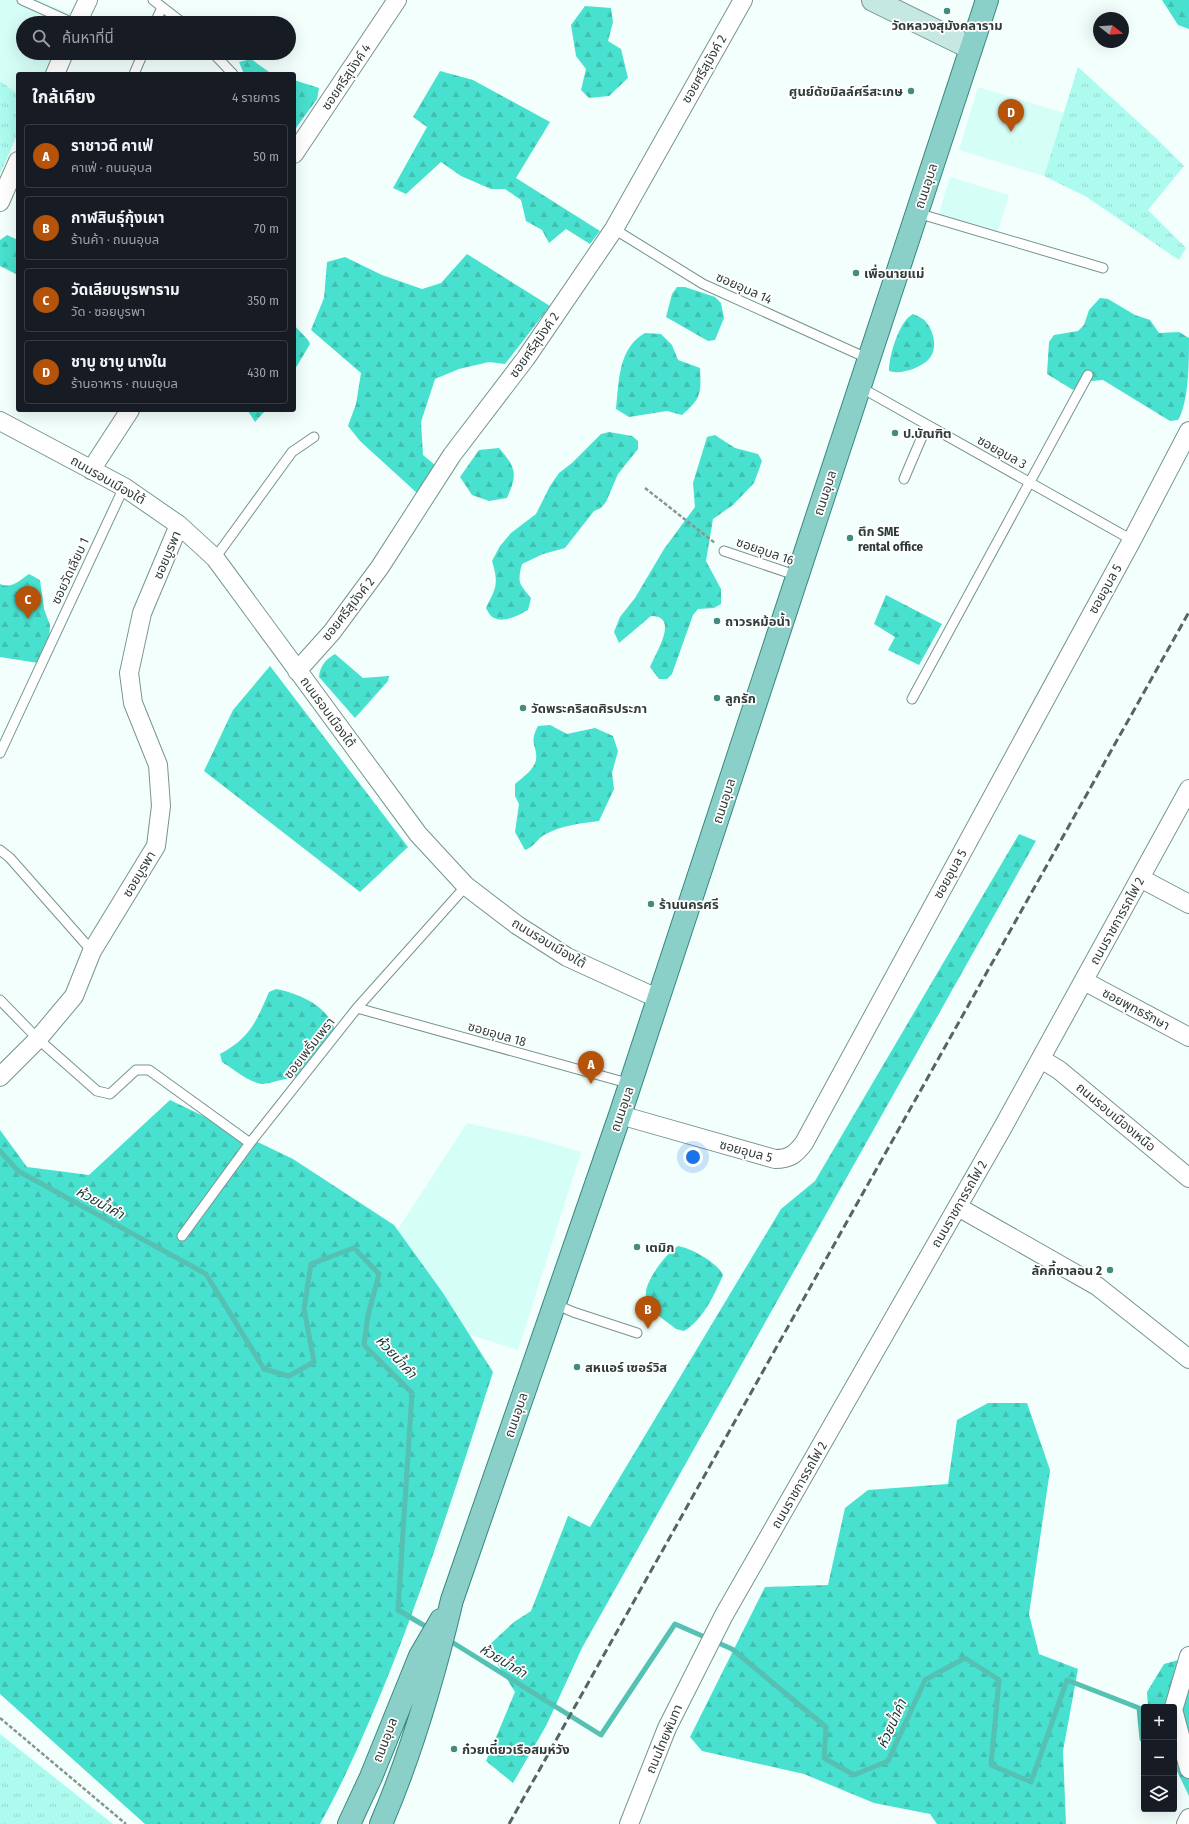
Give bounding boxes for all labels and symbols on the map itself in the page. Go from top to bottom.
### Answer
marker: วัดหลวงสุมังคลาราม [942,6,952,16]
north arrow [1093,12,1129,48]
place label: วัดหลวงสุมังคลาราม [891,18,1003,33]
street label: ซอยศรีสุมังค์ 2 [678,32,730,106]
street label: ซอยศรีสุมังค์ 4 [318,41,374,113]
place label: ศูนย์ดัชมิลล์ศรีสะเกษ [789,84,903,100]
marker: ศูนย์ดัชมิลล์ศรีสะเกษ [906,86,916,96]
pin: D [998,99,1024,132]
street label: ถนนอุบล [912,162,940,210]
place label: เพื่อนายแม่ [864,264,924,281]
marker: เพื่อนายแม่ [851,268,861,278]
street label: ซอยอุบล 14 [714,269,774,307]
street label: ซอยศรีสุมังค์ 2 [506,309,562,380]
place label: ป.บัณฑิต [903,426,952,441]
marker: ป.บัณฑิต [890,428,900,438]
street label: ซอยอุบล 3 [975,432,1029,472]
street label: ถนนรอบเมืองใต้ [68,453,148,507]
street label: ถนนอุบล [811,469,839,517]
place label: ตึก SME rental office [858,524,924,554]
street label: ซอยบูรพา [150,529,184,581]
marker: ตึก SME rental office [845,533,855,543]
street label: ซอยอุบล 16 [734,534,796,568]
street label: ซอยวัดเลียบ 1 [48,535,92,607]
street label: ซอยอุบล 5 [1085,562,1125,616]
street label: ซอยศรีสุมังค์ 2 [319,574,377,644]
pin: C [15,586,41,619]
place label: ถาวรหม้อน้ำ [725,612,790,629]
marker: ถาวรหม้อน้ำ [712,616,722,626]
street label: ถนนรอบเมืองใต้ [297,674,359,750]
place label: ลูกรัก [725,691,756,707]
marker: ลูกรัก [712,693,722,703]
place label: วัดพระคริสตศิรประภา [531,701,647,716]
marker: วัดพระคริสตศิรประภา [518,703,528,713]
street label: ถนนอุบล [710,777,738,825]
street label: ซอยอุบล 5 [930,847,970,901]
street label: ซอยบูรพา [119,848,159,900]
street label: ถนนราชการรถไฟ 2 [1087,875,1147,967]
place label: ร้านนครศรี [659,897,719,912]
marker: ร้านนครศรี [646,899,656,909]
street label: ถนนรอบเมืองใต้ [509,915,589,971]
street label: ซอยพุทธรักษา [1100,985,1172,1033]
street label: ซอยเพริ้มเพรา [279,1014,338,1082]
street label: ซอยอุบล 18 [466,1019,528,1049]
pin: A [578,1051,604,1084]
street label: ถนนรอบเมืองเหนือ [1073,1080,1159,1154]
street label: ถนนอุบล [607,1085,637,1133]
street label: ซอยอุบล 5 [718,1137,774,1165]
your location [683,1147,703,1167]
street label: ถนนราชการรถไฟ 2 [928,1158,990,1250]
water label: ห้วยน้ำคำ [73,1181,129,1224]
place label: เตมิก [645,1240,674,1255]
marker: เตมิก [632,1242,642,1252]
place label: ลัคกี้ซาลอน 2 [1032,1260,1102,1278]
marker: ลัคกี้ซาลอน 2 [1105,1265,1115,1275]
pin: B [635,1296,661,1329]
water label: ห้วยน้ำคำ [372,1331,422,1383]
place label: สหแอร์ เซอร์วิส [585,1360,667,1375]
marker: สหแอร์ เซอร์วิส [572,1362,582,1372]
street label: ถนนอุบล [501,1391,531,1439]
street label: ถนนราชการรถไฟ 2 [768,1439,830,1531]
water label: ห้วยน้ำคำ [476,1639,532,1682]
water label: ห้วยน้ำคำ [872,1695,911,1751]
street label: ถนนไทยพันทา [643,1702,685,1776]
street label: ถนนอุบล [370,1716,400,1764]
place label: ก๋วยเตี๋ยวเรือสมหวัง [462,1739,570,1757]
marker: ก๋วยเตี๋ยวเรือสมหวัง [449,1744,459,1754]

